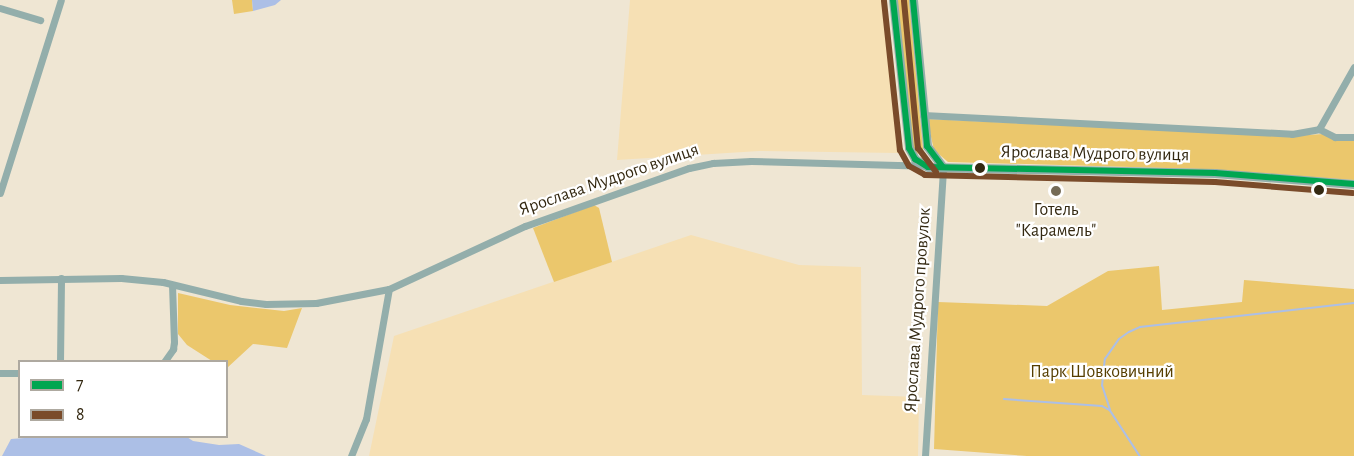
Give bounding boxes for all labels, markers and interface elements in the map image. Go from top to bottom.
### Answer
street label: Ярослава Мудрого вулиця [516,139,702,221]
street label: Ярослава Мудрого вулиця [1001,142,1189,166]
unlabelled marker [974,162,986,174]
marker: Готель "Карамель" [1049,184,1063,198]
unlabelled marker [1313,184,1325,196]
place label: Готель "Карамель" [1016,200,1096,242]
street label: Ярослава Мудрого провулок [900,207,936,413]
legend [18,360,228,438]
park label: Парк Шовковичний [1030,361,1174,383]
text: 7 [76,376,84,394]
text: 8 [76,406,85,424]

